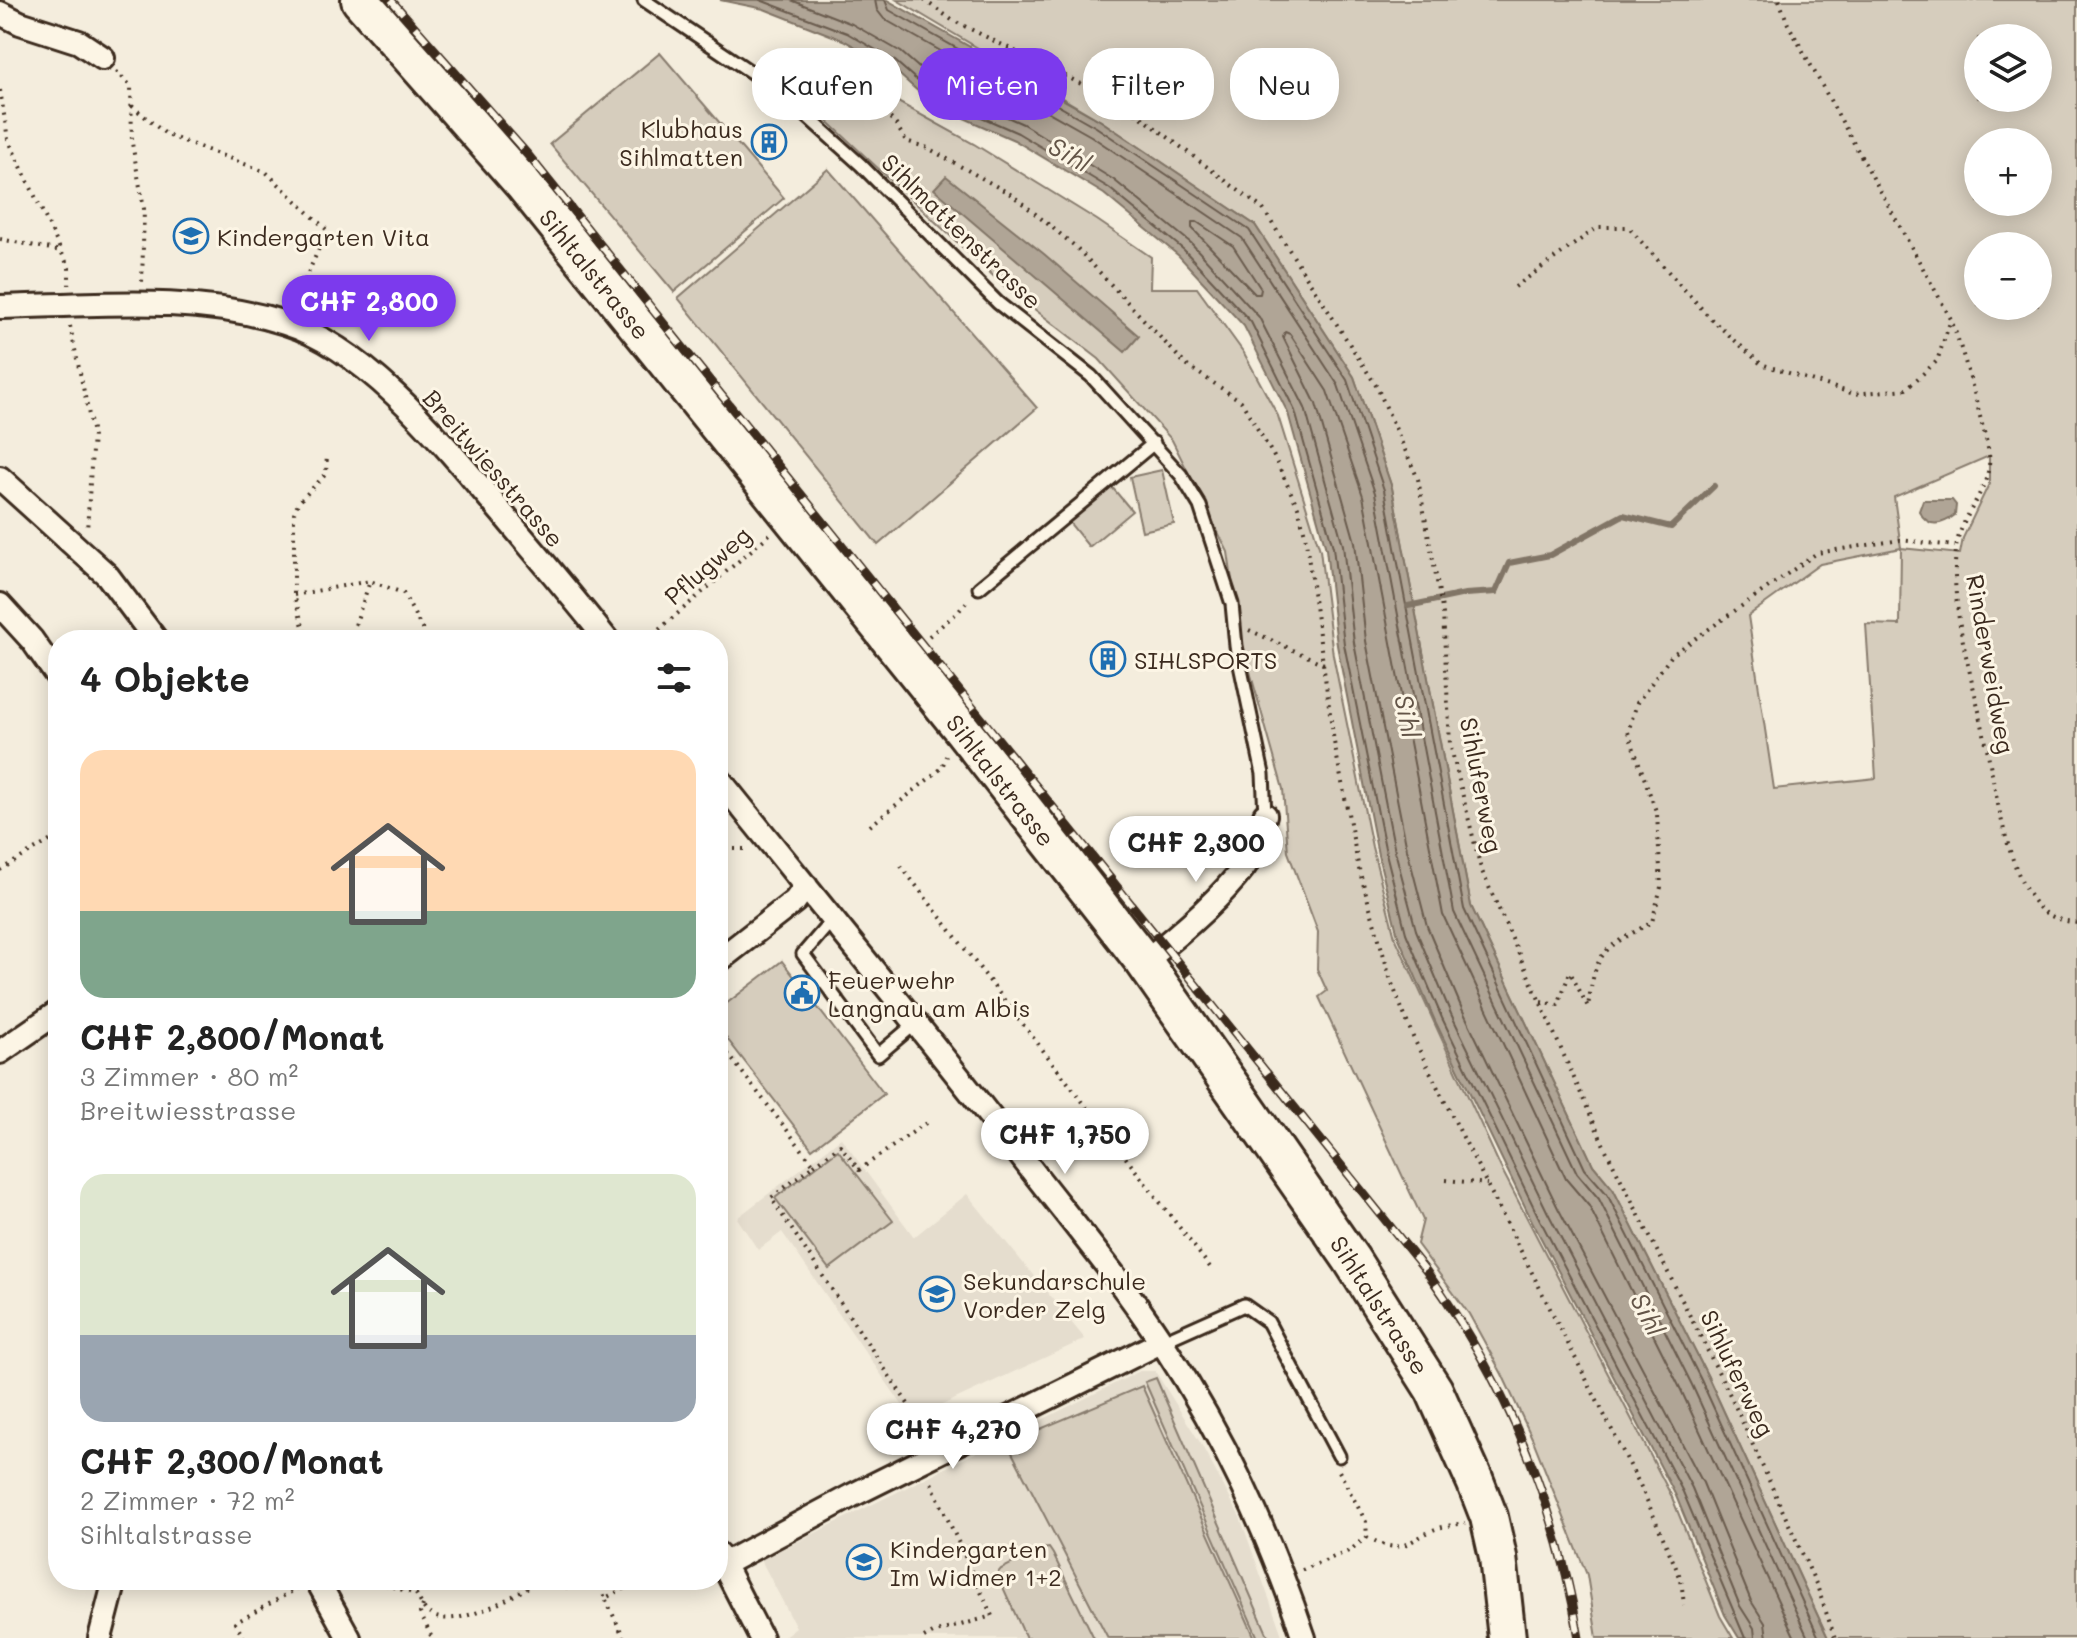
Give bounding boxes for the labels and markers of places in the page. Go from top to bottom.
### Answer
place label: Klubhaus Sihlmatten [619,113,743,172]
building icon: Klubhaus Sihlmatten [750,123,788,161]
school or university icon: Kindergarten Vita [172,217,210,255]
place label: Kindergarten Vita [217,221,430,252]
pin: CHF 2,800 [277,275,461,343]
building icon: SIHLSPORTS [1089,640,1127,678]
place label: SIHLSPORTS [1134,644,1277,675]
pin: CHF 2,300 [1104,816,1288,884]
place label: Feuerwehr Langnau am Albis [828,964,1031,1023]
public building icon: Feuerwehr Langnau am Albis [783,974,821,1012]
pin: CHF 1,750 [973,1108,1157,1176]
place label: Sekundarschule Vorder Zelg [963,1265,1146,1324]
school or university icon: Sekundarschule Vorder Zelg [918,1275,956,1313]
pin: CHF 4,270 [861,1403,1045,1471]
place label: Kindergarten Im Widmer 1+2 [890,1533,1062,1592]
school or university icon: Kindergarten Im Widmer 1+2 [845,1543,883,1581]

